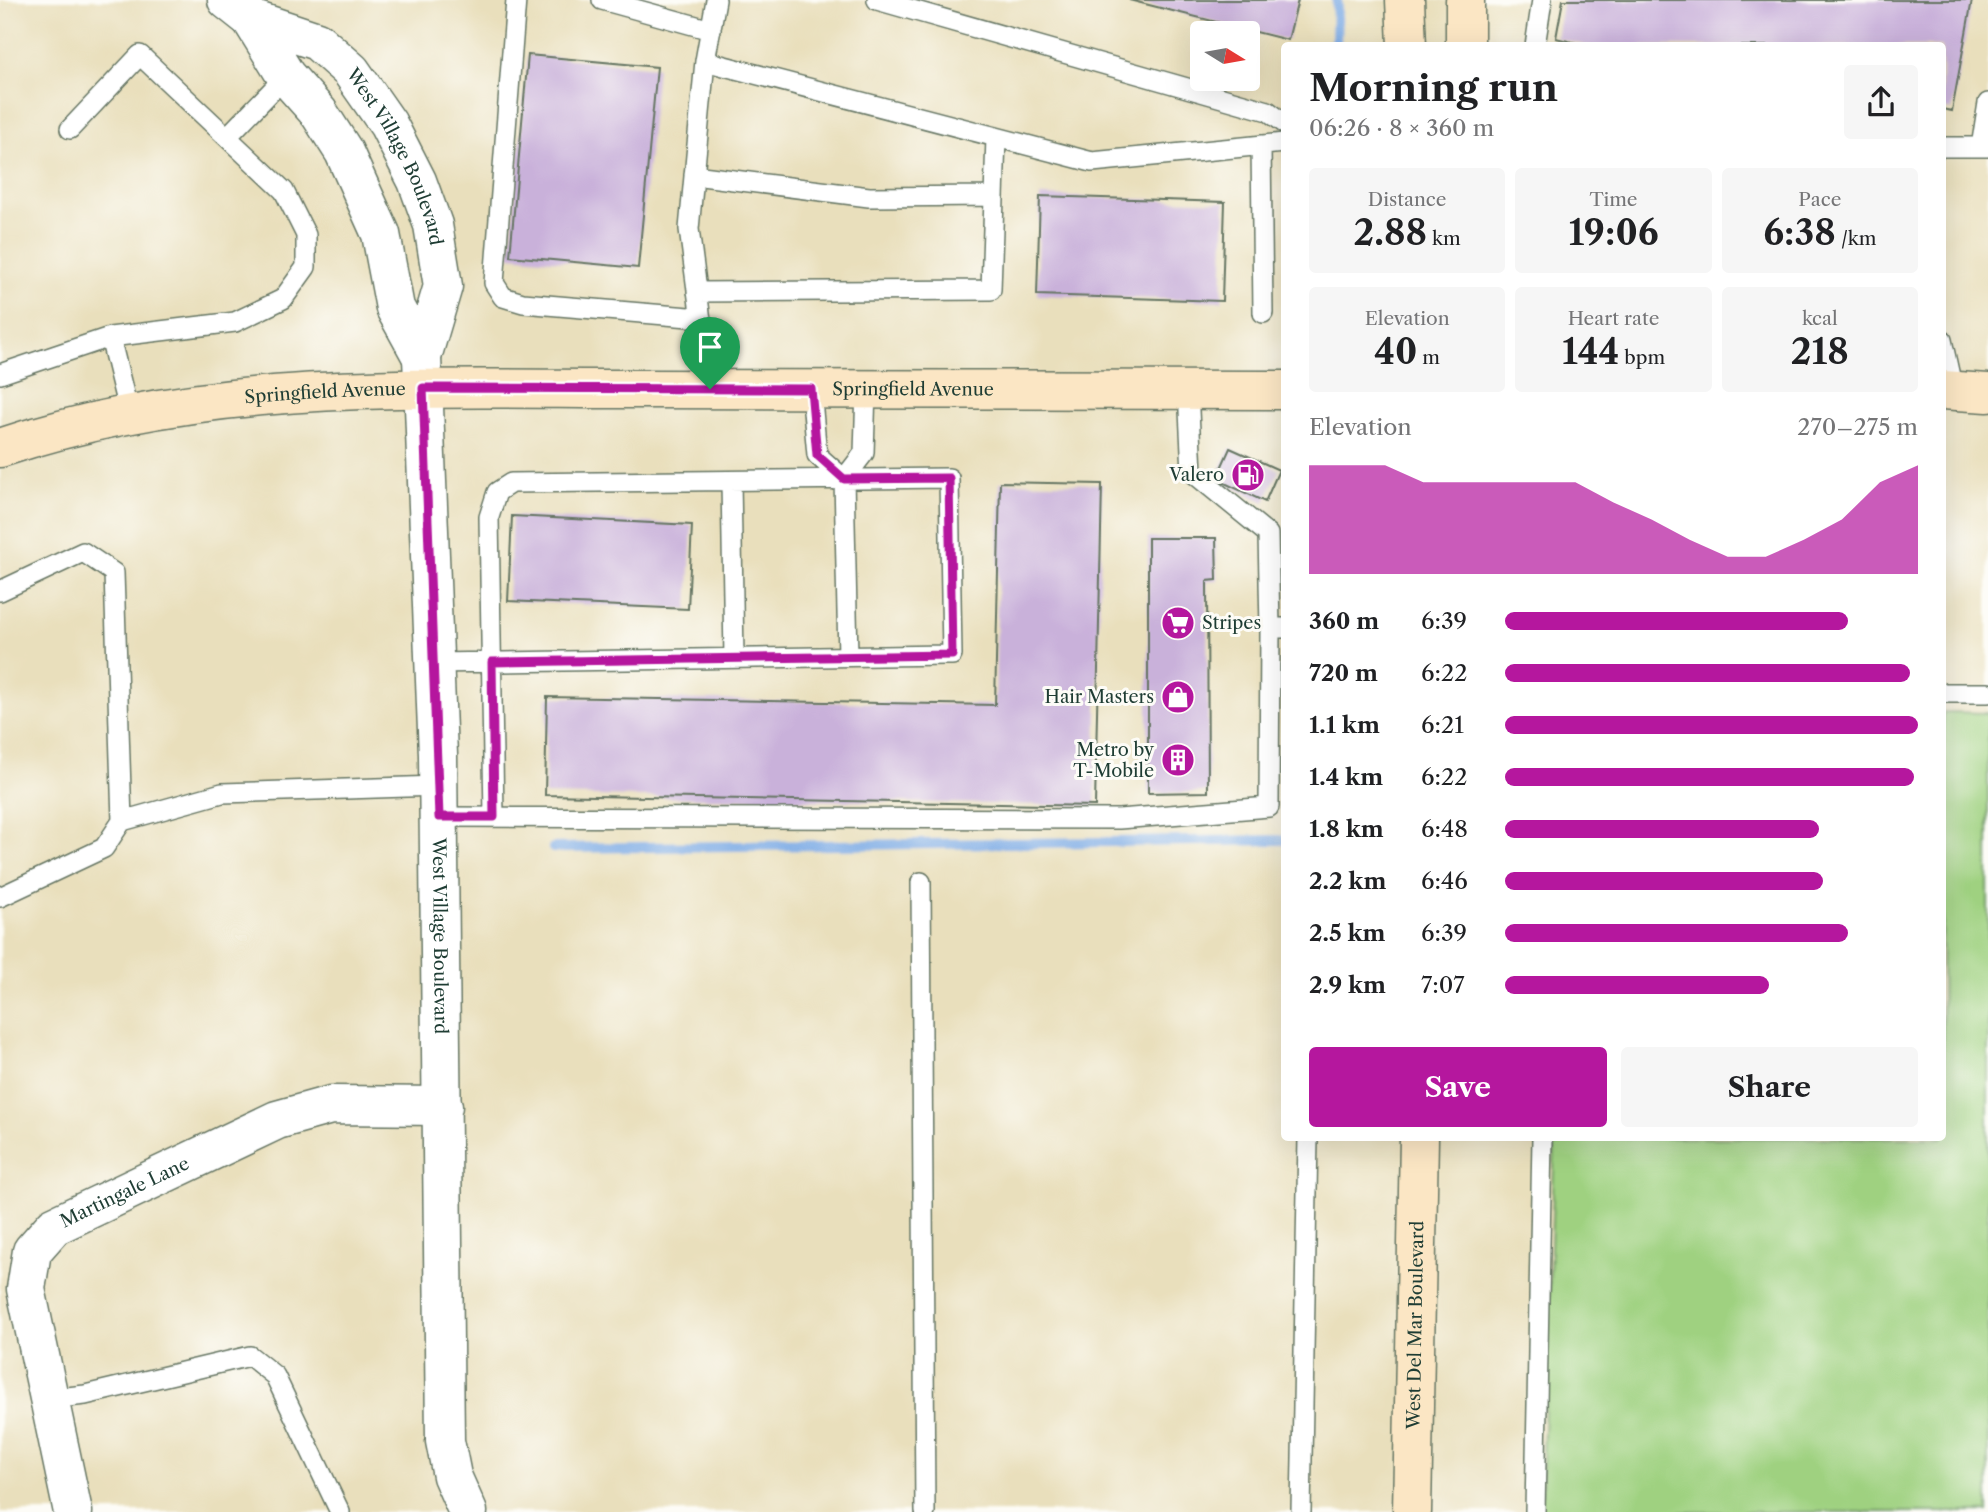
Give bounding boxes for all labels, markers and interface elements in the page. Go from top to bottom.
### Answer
north arrow [1190,21,1260,91]
map controls [1190,21,1260,91]
street label: West Village Boulevard [341,63,447,247]
text: Morning run [1309,64,1558,111]
button: share [1844,65,1918,139]
text: 06:26 · 8 × 360 m [1309,114,1494,142]
text: Distance [1368,188,1446,211]
text: Time [1589,188,1638,211]
text: Pace [1798,188,1841,211]
text: 2.88 [1354,211,1427,254]
text: 19:06 [1568,211,1659,254]
text: 6:38 [1763,211,1836,254]
text: km [1427,227,1461,250]
text: /km [1836,227,1876,250]
text: Elevation [1365,307,1450,330]
text: Heart rate [1568,307,1659,330]
text: kcal [1802,307,1838,330]
pin [680,317,740,389]
icon: arrive [691,328,729,366]
text: 40 [1374,330,1417,373]
text: 144 [1562,330,1619,373]
text: 218 [1791,330,1849,373]
text: m [1417,346,1440,369]
text: bpm [1619,346,1665,369]
street label: Springfield Avenue [244,378,406,409]
street label: Springfield Avenue [832,378,994,401]
text: Elevation [1309,413,1412,441]
text: 270–275 m [1797,413,1918,441]
fuel station icon: Valero [1229,456,1267,494]
place label: Valero [1168,464,1224,486]
supermarket icon: Stripes [1159,604,1197,642]
text: 360 m [1309,607,1379,635]
text: 6:39 [1421,607,1467,635]
place label: Stripes [1202,612,1261,634]
text: 720 m [1309,659,1378,687]
text: 6:22 [1421,659,1467,687]
shop icon: Hair Masters [1159,678,1197,716]
place label: Hair Masters [1045,686,1154,708]
text: 1.1 km [1309,711,1380,739]
text: 6:21 [1421,711,1464,739]
place label: Metro by T-Mobile [1073,739,1155,782]
building icon: Metro by T-Mobile [1159,741,1197,779]
text: 1.4 km [1309,763,1383,791]
text: 6:22 [1421,763,1467,791]
text: 1.8 km [1309,815,1384,843]
text: 6:48 [1421,815,1468,843]
street label: West Village Boulevard [428,837,452,1034]
text: 2.2 km [1309,867,1386,895]
text: 6:46 [1421,867,1468,895]
text: 2.5 km [1309,919,1385,947]
text: 6:39 [1421,919,1467,947]
text: 2.9 km [1309,971,1386,999]
text: 7:07 [1421,971,1465,999]
button: Save [1309,1047,1607,1127]
button: Share [1621,1047,1918,1127]
street label: Martingale Lane [57,1152,193,1232]
street label: West Del Mar Boulevard [1403,1221,1428,1430]

